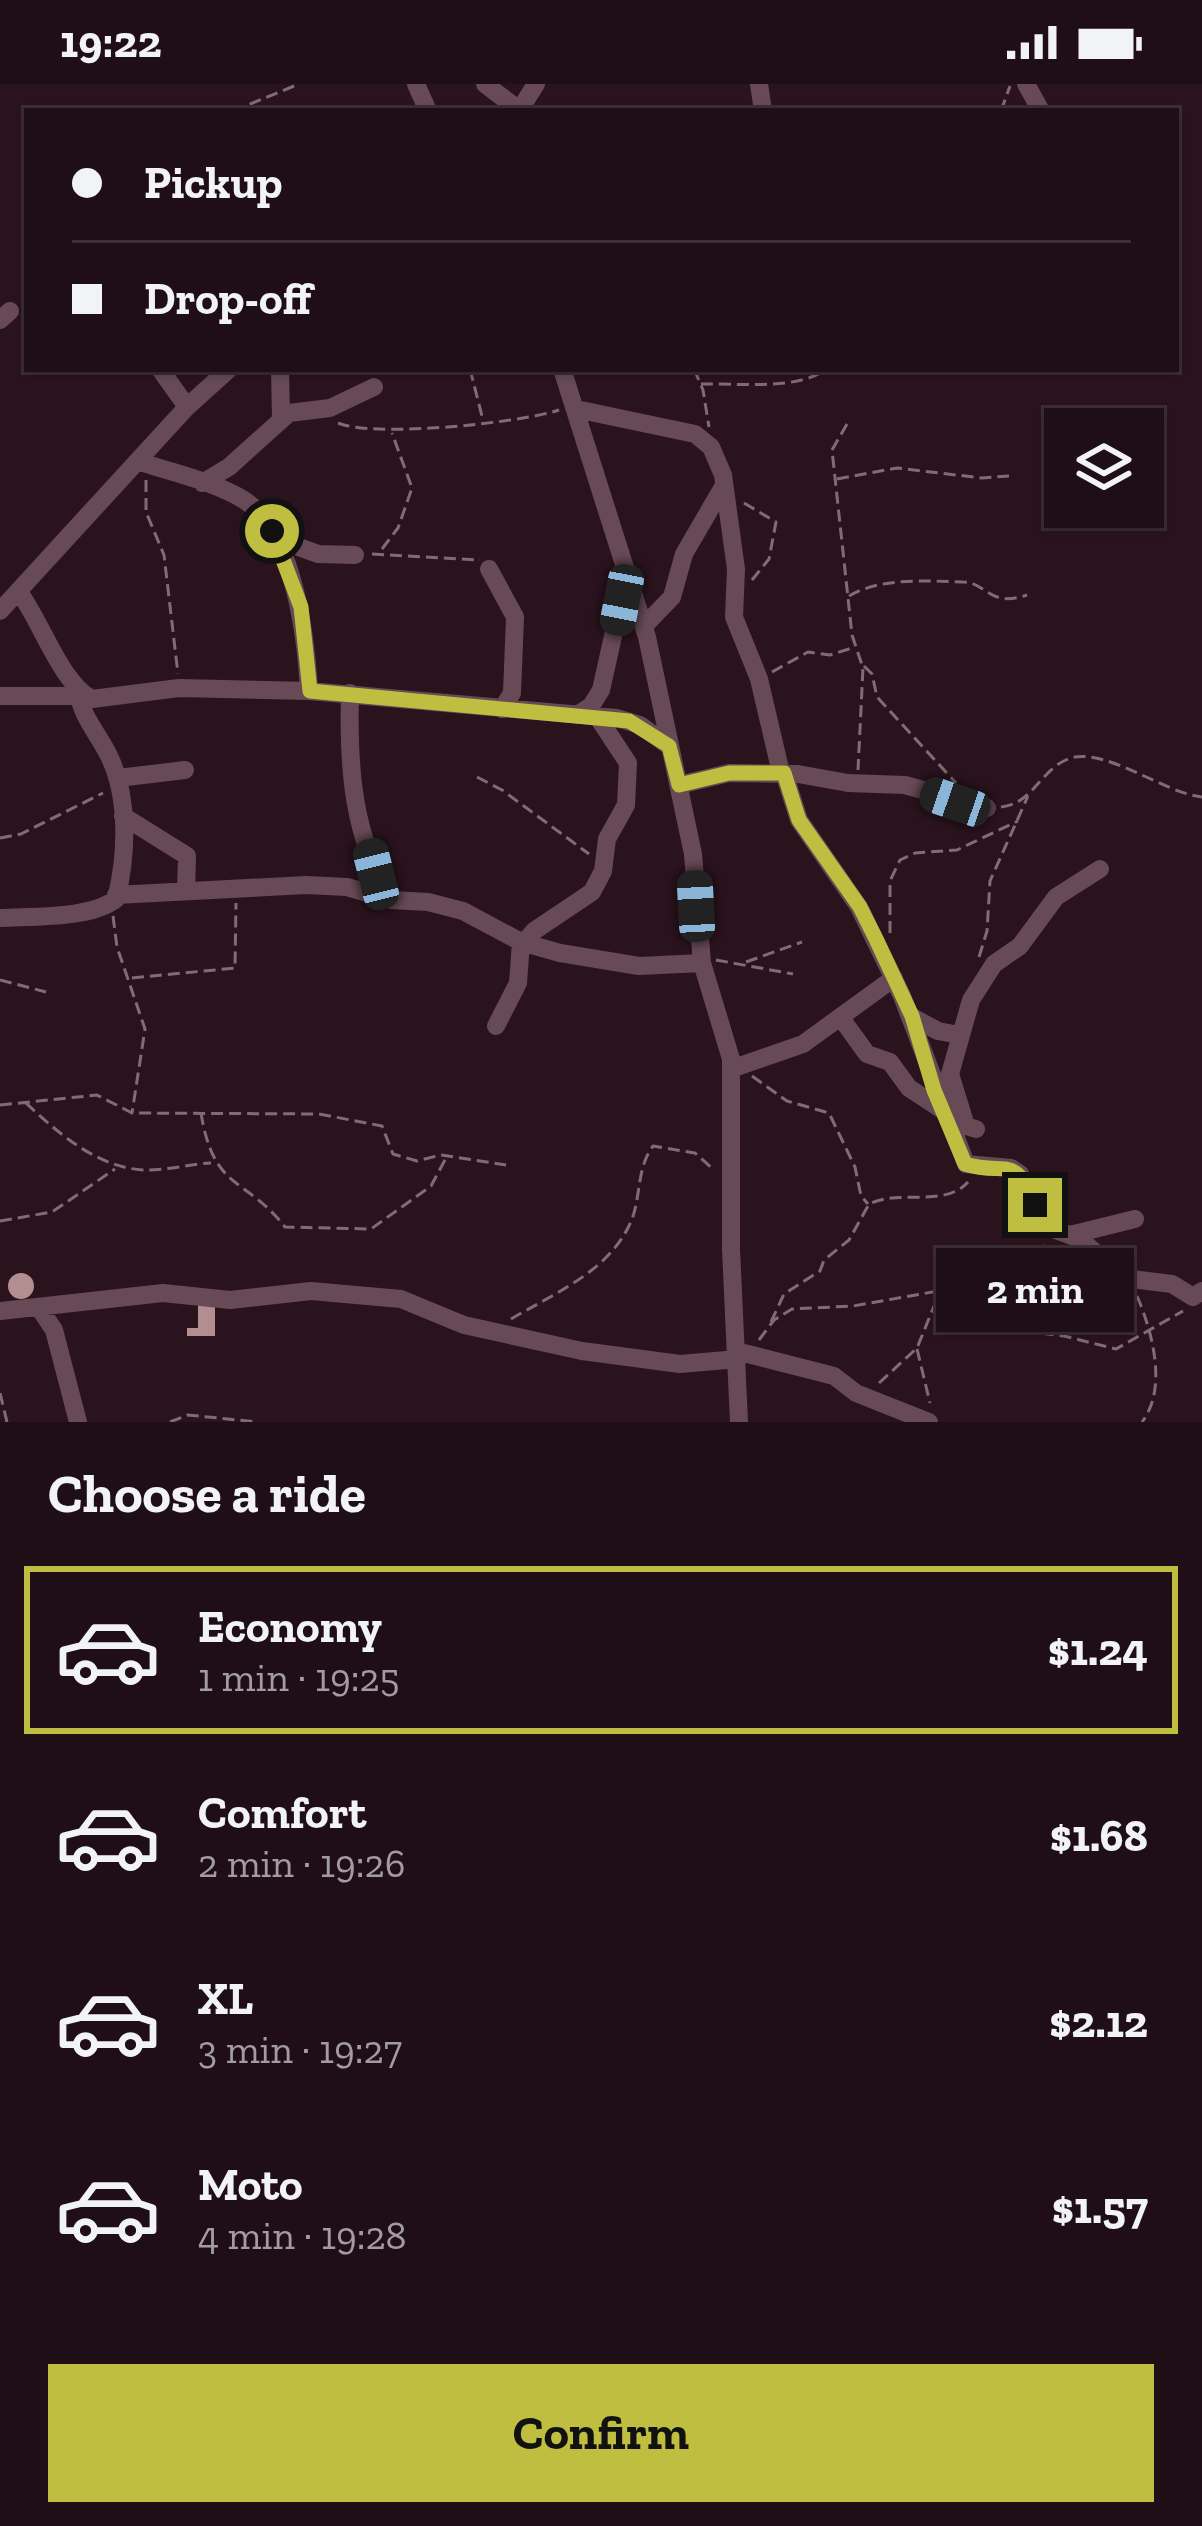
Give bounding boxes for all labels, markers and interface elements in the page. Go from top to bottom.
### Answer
text: 19:22 [60,15,162,69]
text: Pickup [144,156,282,210]
text: Drop-off [144,272,312,326]
map controls [1044,408,1164,528]
button: layers [1044,408,1164,528]
route start [245,504,299,558]
car [597,561,647,639]
car [915,773,995,831]
car [350,835,402,913]
car [676,869,716,943]
route end [1008,1178,1062,1232]
callout: 2 min [936,1247,1134,1331]
text: 2 min [986,1266,1084,1313]
text: Choose a ride [48,1461,366,1526]
icon: car [54,1596,162,1704]
text: Economy [198,1600,382,1654]
text: $1.24 [1048,1623,1148,1677]
text: 1 min · 19:25 [198,1654,400,1701]
icon: car [54,1782,162,1890]
text: Comfort [198,1786,366,1840]
text: $1.68 [1050,1809,1148,1863]
text: 2 min · 19:26 [198,1840,405,1887]
icon: car [54,1968,162,2076]
text: XL [198,1972,253,2026]
text: $2.12 [1049,1995,1148,2049]
text: 3 min · 19:27 [198,2026,402,2073]
icon: car [54,2154,162,2262]
text: Moto [198,2158,303,2212]
text: $1.57 [1052,2181,1148,2235]
text: 4 min · 19:28 [198,2212,407,2259]
button: Confirm [48,2364,1154,2502]

